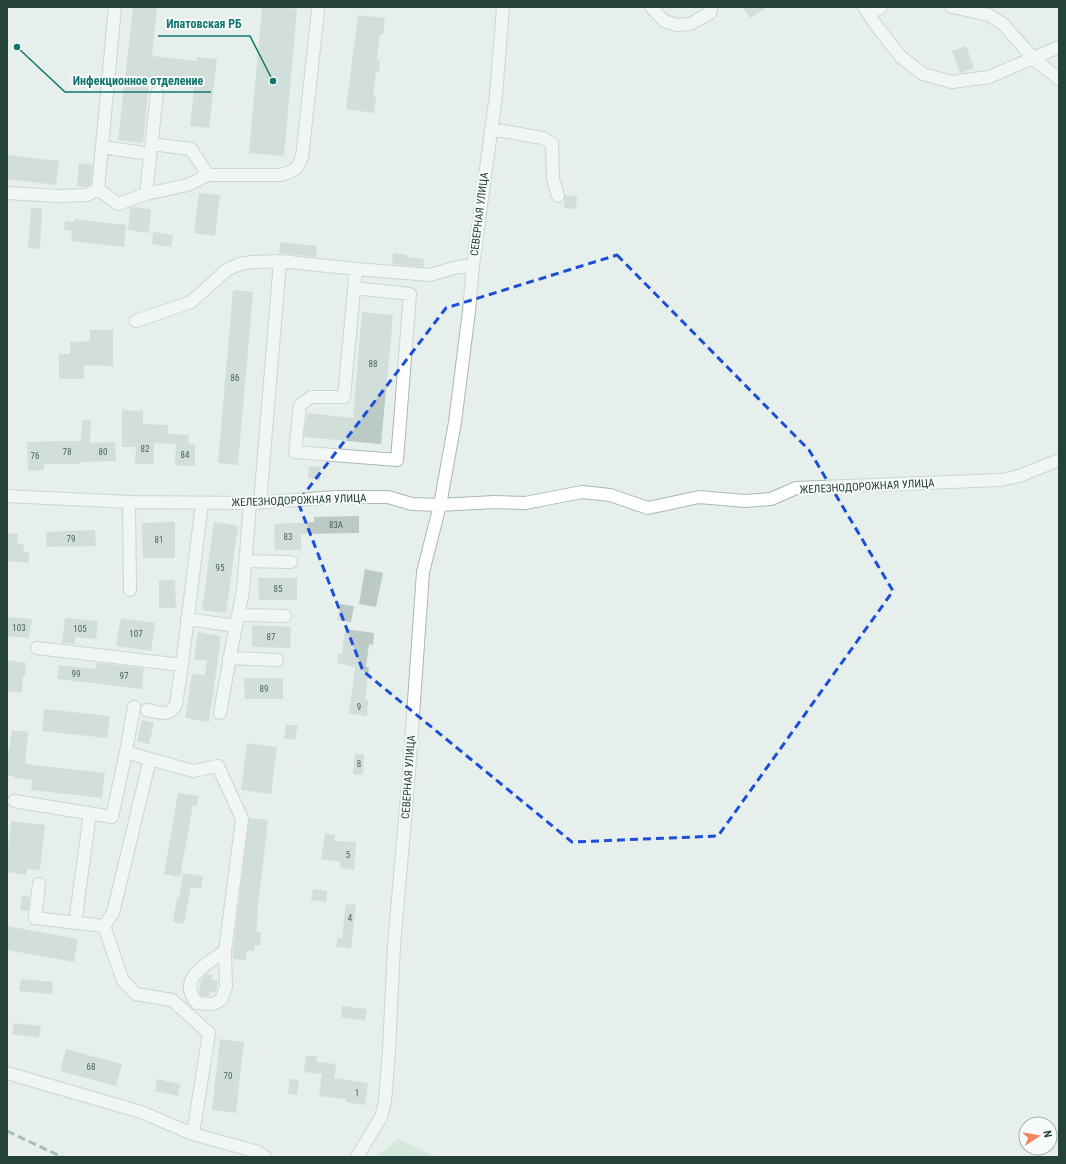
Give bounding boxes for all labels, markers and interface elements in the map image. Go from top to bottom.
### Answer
callout: Ипатовская РБ [158,12,250,36]
text: Ипатовская РБ [166,17,242,31]
callout: Инфекционное отделение [65,68,211,92]
text: Инфекционное отделение [73,74,204,88]
street label: СЕВЕРНАЯ УЛИЦА [468,171,491,257]
house number: 88 [369,359,377,369]
house number: 86 [231,373,239,383]
house number: 82 [141,444,150,454]
house number: 78 [63,447,71,457]
house number: 80 [99,447,107,457]
house number: 84 [181,450,190,460]
house number: 76 [31,451,39,461]
street label: ЖЕЛЕЗНОДОРОЖНАЯ УЛИЦА [799,476,936,497]
street label: ЖЕЛЕЗНОДОРОЖНАЯ УЛИЦА [231,492,367,509]
house number: 83А [329,520,343,530]
house number: 83 [284,532,292,542]
house number: 79 [67,534,75,544]
house number: 81 [155,535,163,545]
house number: 95 [216,563,225,573]
house number: 85 [274,584,283,594]
house number: 103 [12,623,26,633]
house number: 105 [73,624,87,634]
house number: 107 [129,629,143,639]
house number: 87 [267,632,276,642]
house number: 99 [72,669,80,679]
house number: 97 [120,671,129,681]
house number: 89 [260,684,268,694]
house number: 9 [357,702,361,712]
street label: СЕВЕРНАЯ УЛИЦА [399,734,418,819]
house number: 8 [357,759,361,769]
house number: 5 [346,850,351,860]
house number: 4 [348,913,353,923]
house number: 68 [87,1062,95,1072]
house number: 70 [224,1071,232,1081]
house number: 1 [355,1088,359,1098]
north arrow [1018,1116,1058,1156]
text: N [1040,1129,1054,1139]

